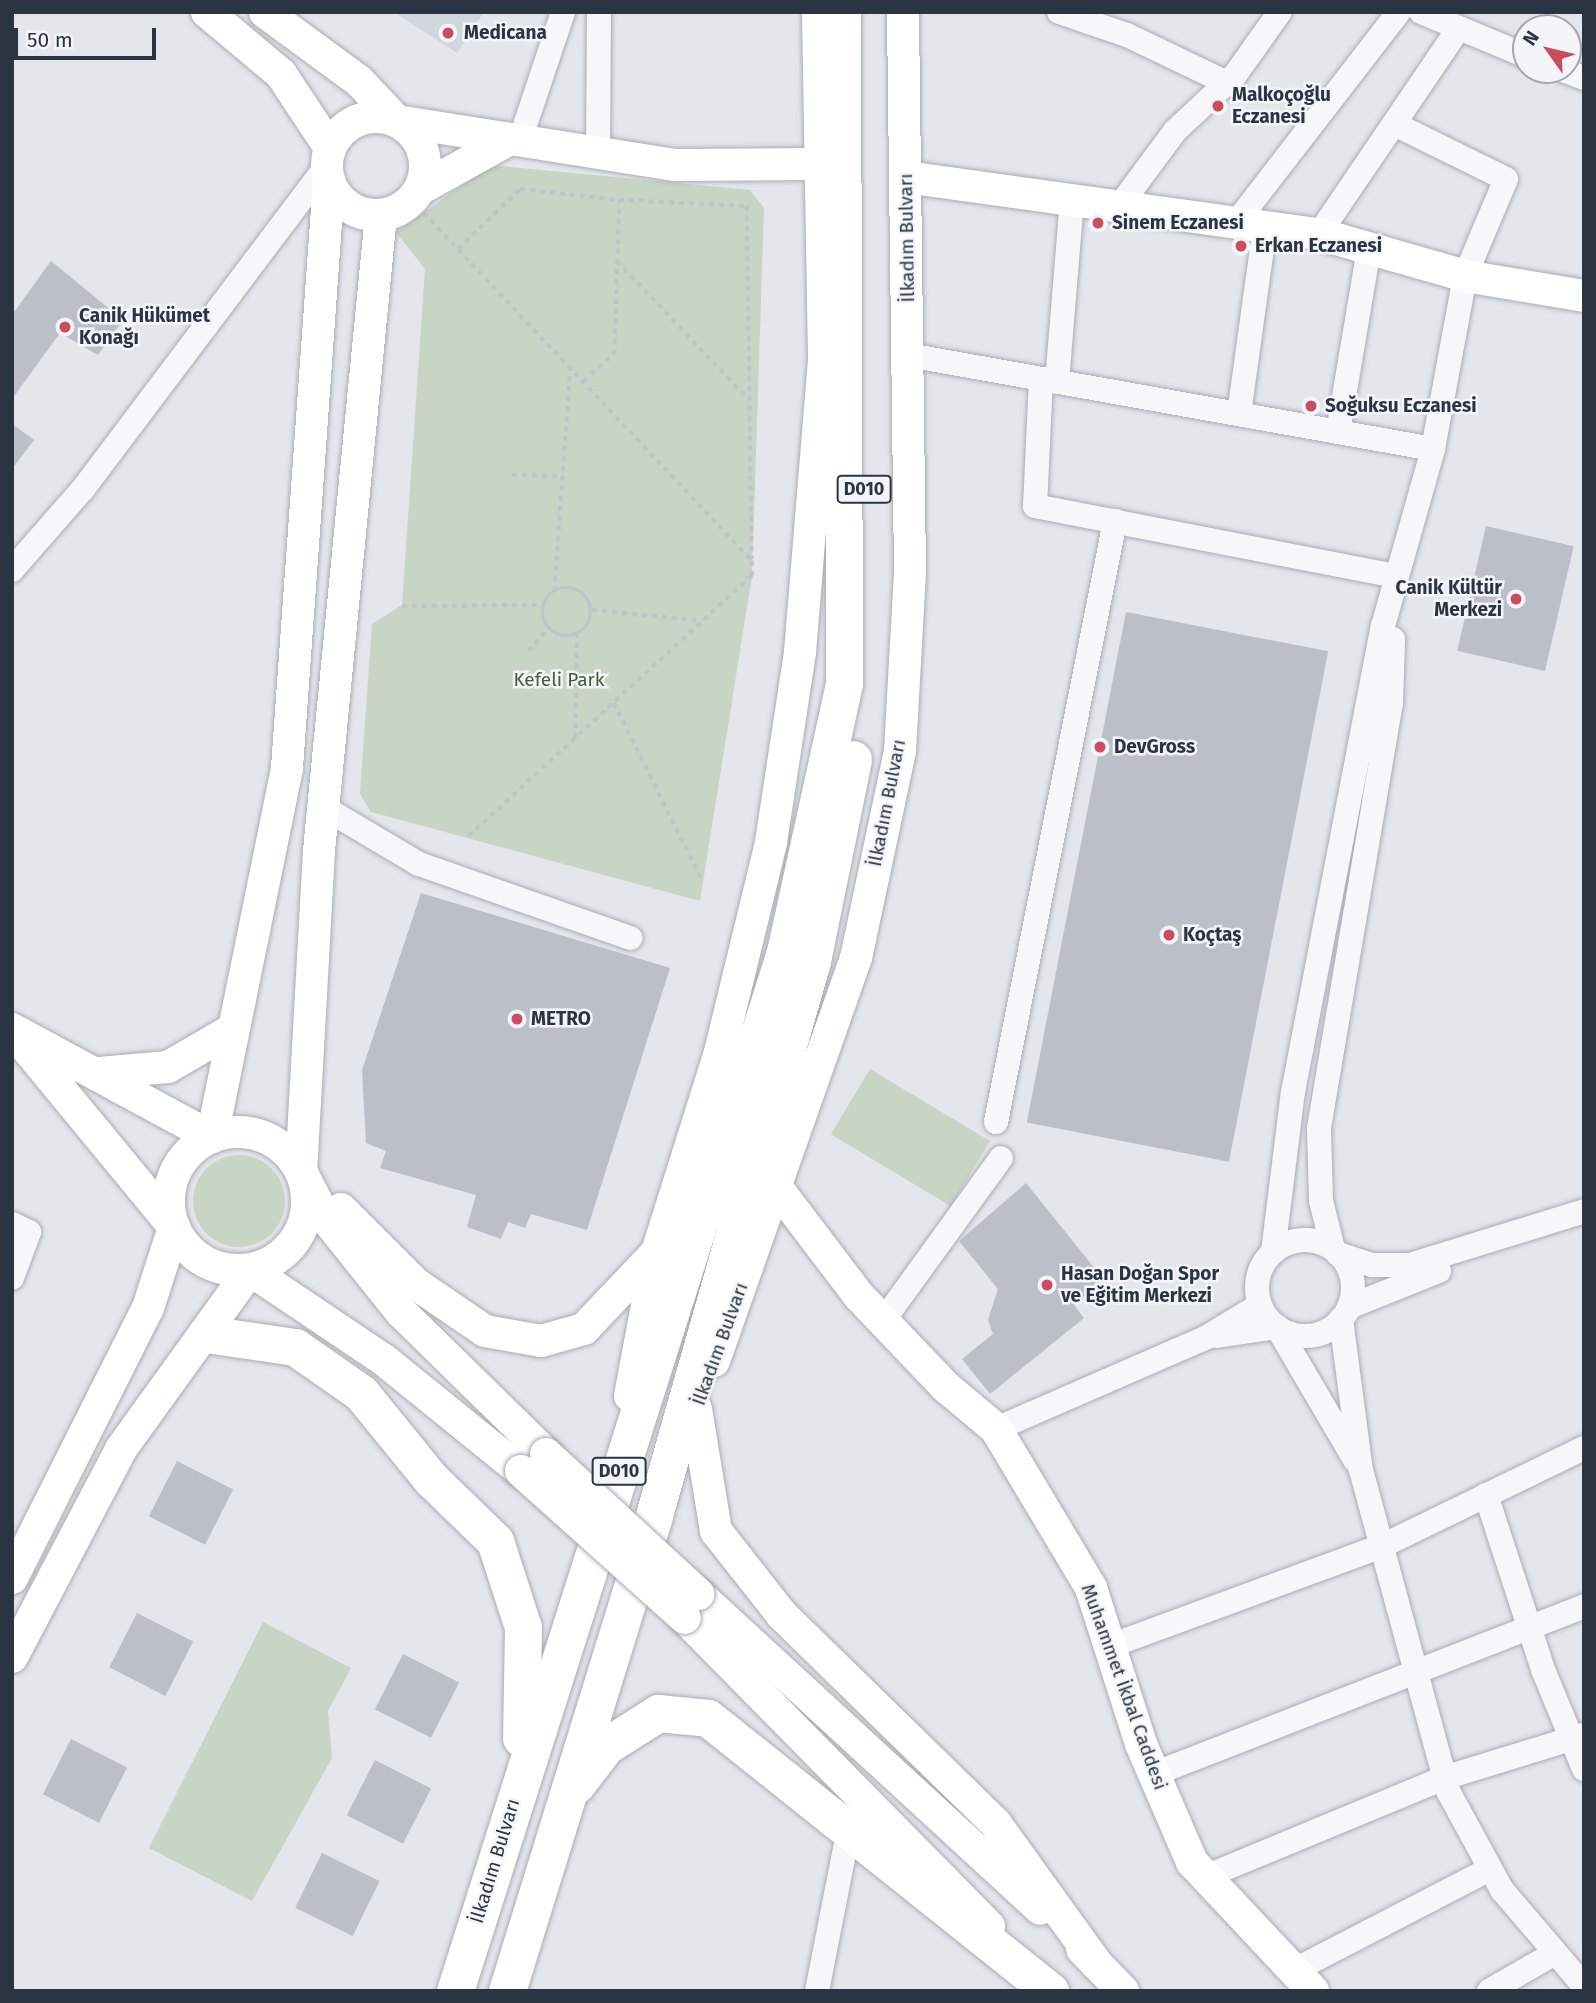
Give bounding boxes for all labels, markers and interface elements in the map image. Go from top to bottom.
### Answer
scale bar [18,14,159,58]
north arrow [1512,14,1582,84]
place label: Medicana [464,22,547,44]
marker: Medicana [438,23,458,43]
text: N [1518,26,1544,50]
text: 50 m [27,27,73,53]
place label: Malkoçoğlu Eczanesi [1232,84,1331,128]
marker: Malkoçoğlu Eczanesi [1210,98,1226,114]
street label: İlkadım Bulvarı [894,173,920,303]
place label: Sinem Eczanesi [1112,212,1244,234]
marker: Sinem Eczanesi [1090,215,1106,231]
place label: Erkan Eczanesi [1255,235,1382,257]
marker: Erkan Eczanesi [1233,238,1249,254]
place label: Canik Hükümet Konağı [79,305,210,349]
marker: Canik Hükümet Konağı [57,319,73,335]
place label: Soğuksu Eczanesi [1325,395,1477,417]
marker: Soğuksu Eczanesi [1303,398,1319,414]
road number: D010 [836,475,892,504]
place label: Canik Kültür Merkezi [1395,577,1502,621]
marker: Canik Kültür Merkezi [1508,591,1524,607]
park label: Kefeli Park [513,669,605,691]
place label: DevGross [1114,736,1195,758]
street label: İlkadım Bulvarı [863,737,911,869]
marker: DevGross [1092,739,1108,755]
place label: Koçtaş [1183,924,1241,946]
marker: Koçtaş [1161,927,1177,943]
place label: METRO [531,1008,591,1030]
marker: METRO [509,1011,525,1027]
place label: Hasan Doğan Spor ve Eğitim Merkezi [1061,1263,1219,1307]
marker: Hasan Doğan Spor ve Eğitim Merkezi [1039,1277,1055,1293]
street label: İlkadım Bulvarı [687,1279,753,1409]
road number: D010 [591,1456,647,1486]
street label: Muhammet İkbal Caddesi [1076,1581,1172,1793]
street label: İlkadım Bulvarı [465,1796,525,1926]

